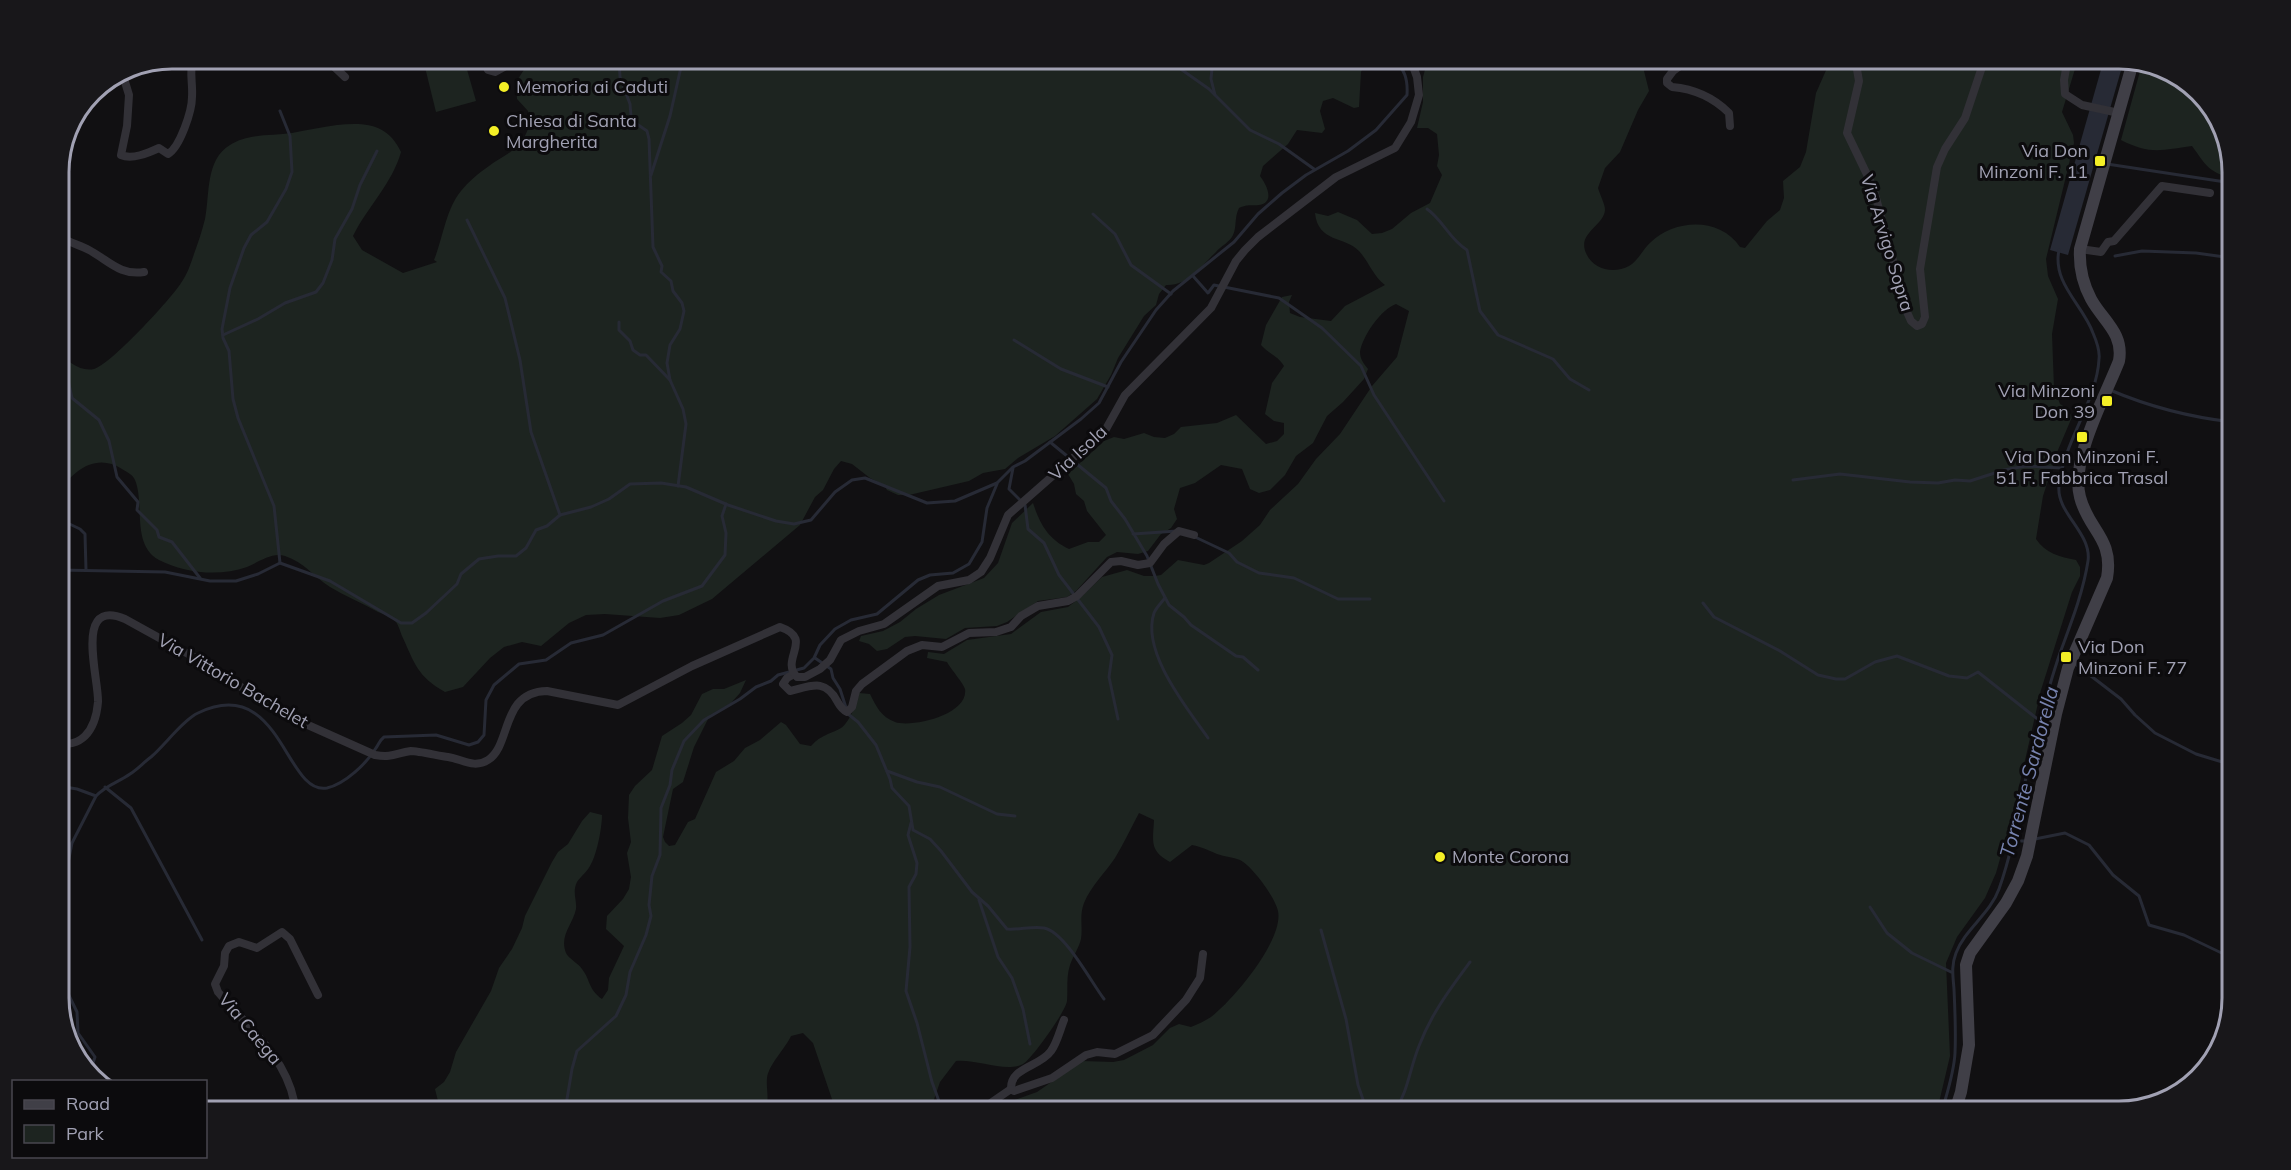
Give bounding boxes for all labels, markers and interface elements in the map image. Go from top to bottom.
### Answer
place label: Memoria ai Caduti [516,75,668,98]
marker: Memoria ai Caduti [497,80,511,94]
place label: Chiesa di Santa Margherita [506,109,637,153]
marker: Chiesa di Santa Margherita [487,124,501,138]
place label: Via Don Minzoni F. 11 [1979,139,2088,183]
marker: Via Don Minzoni F. 11 [2093,154,2107,168]
street label: Via Arvigo Sopra [1856,172,1919,314]
place label: Via Minzoni Don 39 [1998,379,2095,423]
marker: Via Minzoni Don 39 [2100,394,2114,408]
street label: Via Isola [1044,420,1112,485]
marker: Via Don Minzoni F. 51 F. Fabbrica Trasal [2075,430,2089,444]
place label: Via Don Minzoni F. 51 F. Fabbrica Trasal [1996,445,2168,489]
street label: Via Vittorio Bachelet [154,628,313,733]
place label: Via Don Minzoni F. 77 [2078,635,2187,679]
marker: Via Don Minzoni F. 77 [2059,650,2073,664]
water label: Torrente Sardorella [1994,683,2063,860]
place label: Monte Corona [1452,845,1569,868]
marker: Monte Corona [1433,850,1447,864]
street label: Via Caega [214,988,287,1069]
legend [12,1080,207,1158]
text: Road [66,1092,110,1115]
text: Park [66,1122,105,1145]

